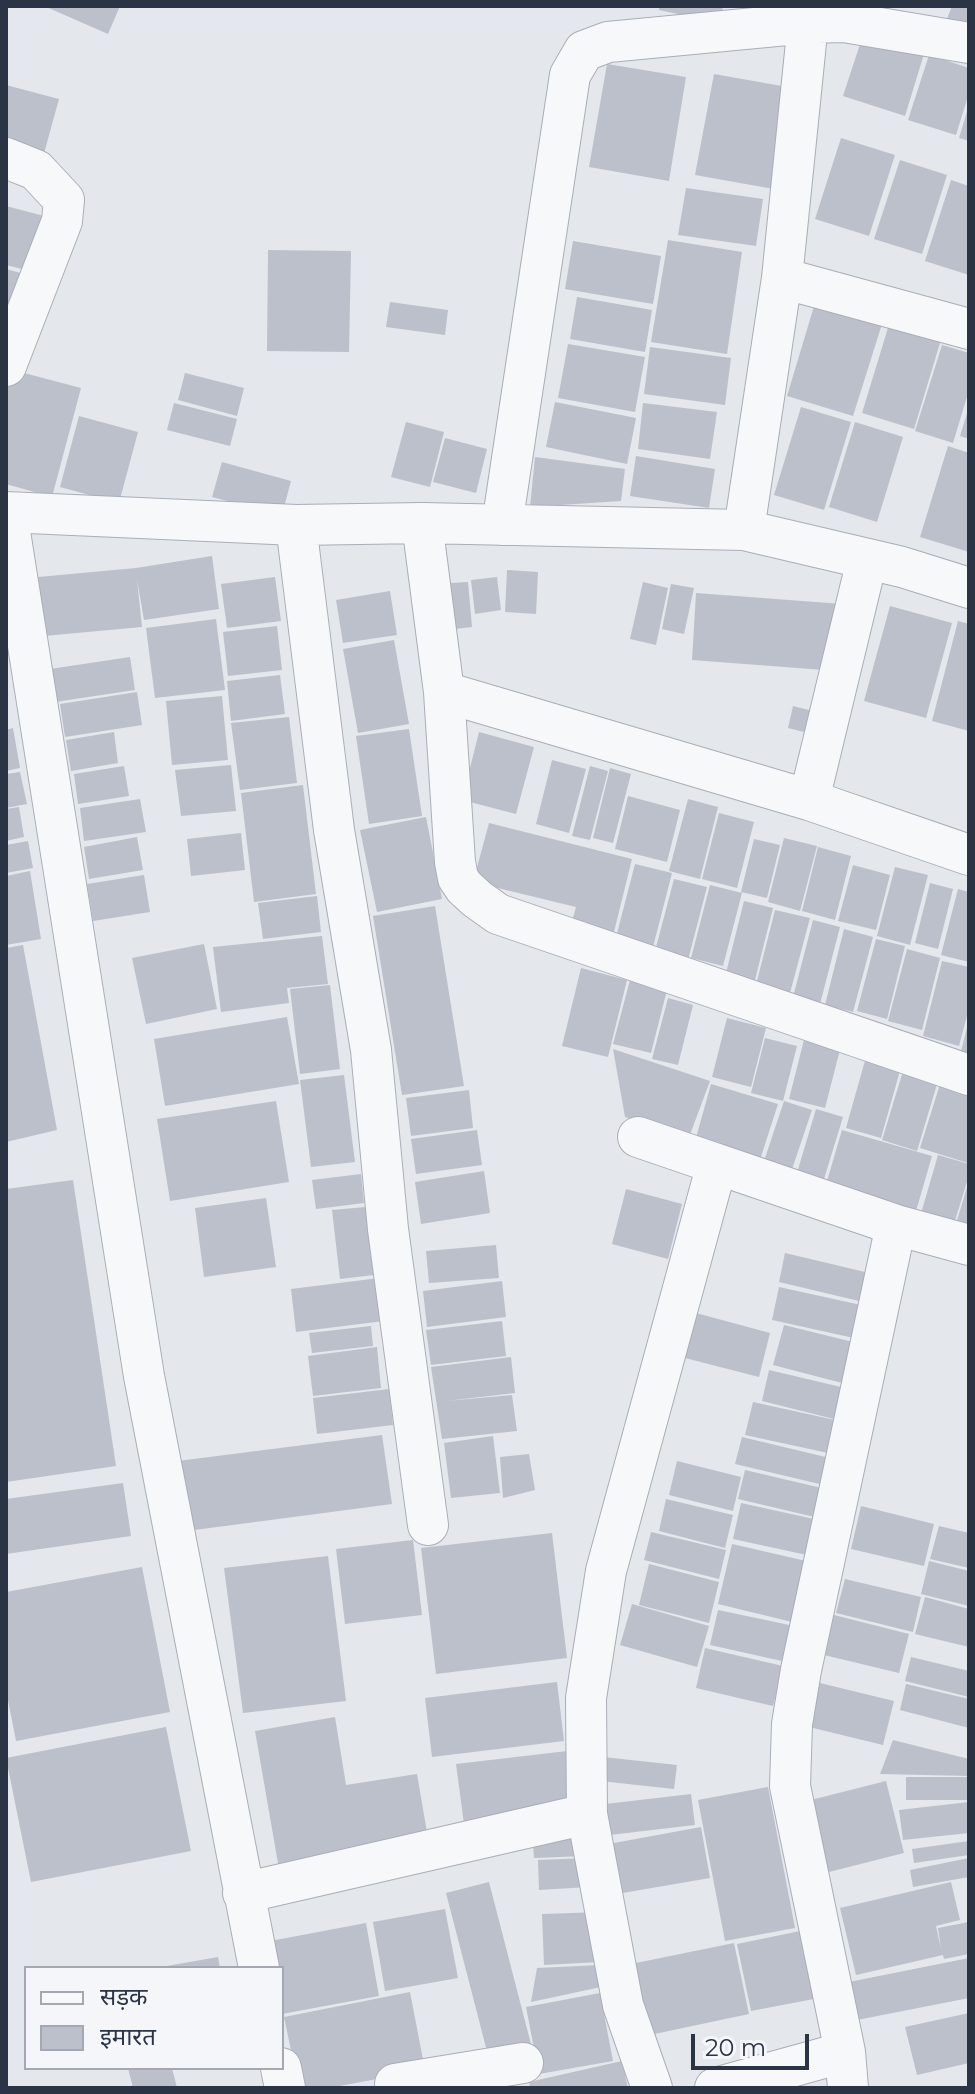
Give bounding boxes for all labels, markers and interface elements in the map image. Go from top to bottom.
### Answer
legend [24,1966,284,2070]
text: सड़क [100,1982,148,2011]
scale bar [695,2018,813,2068]
text: इमारत [100,2022,156,2051]
text: 20 m [705,2033,766,2062]

